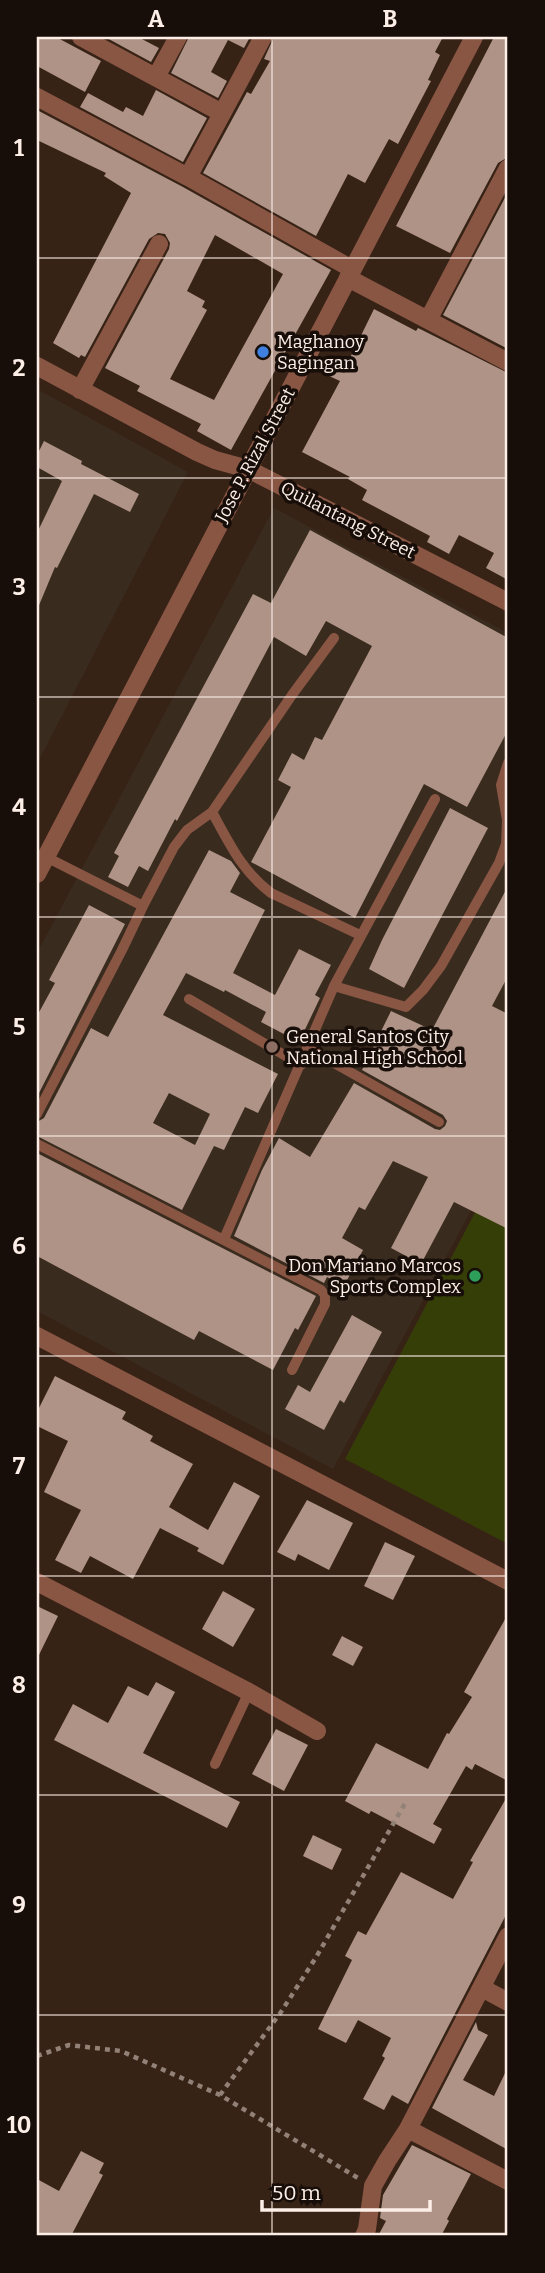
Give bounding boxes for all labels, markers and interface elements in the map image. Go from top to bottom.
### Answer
text: A [148,5,165,33]
text: B [383,5,397,33]
text: 1 [14,134,24,162]
place label: Maghanoy Sagingan [277,331,365,374]
marker: Maghanoy Sagingan [255,344,271,360]
text: 2 [13,354,26,382]
street label: Jose P. Rizal Street [210,384,300,527]
street label: Quilantang Street [277,477,419,564]
text: 3 [12,573,26,601]
text: 4 [12,793,26,821]
text: 5 [13,1013,25,1041]
place label: General Santos City National High School [286,1026,463,1069]
marker: General Santos City National High School [264,1039,280,1055]
text: 6 [12,1232,26,1260]
place label: Don Mariano Marcos Sports Complex [288,1255,461,1298]
marker: Don Mariano Marcos Sports Complex [467,1268,483,1284]
text: 7 [13,1452,26,1480]
text: 8 [12,1671,26,1699]
text: 9 [12,1891,26,1919]
text: 10 [7,2111,31,2139]
scale bar [262,2168,430,2212]
text: 50 m [272,2180,321,2206]

